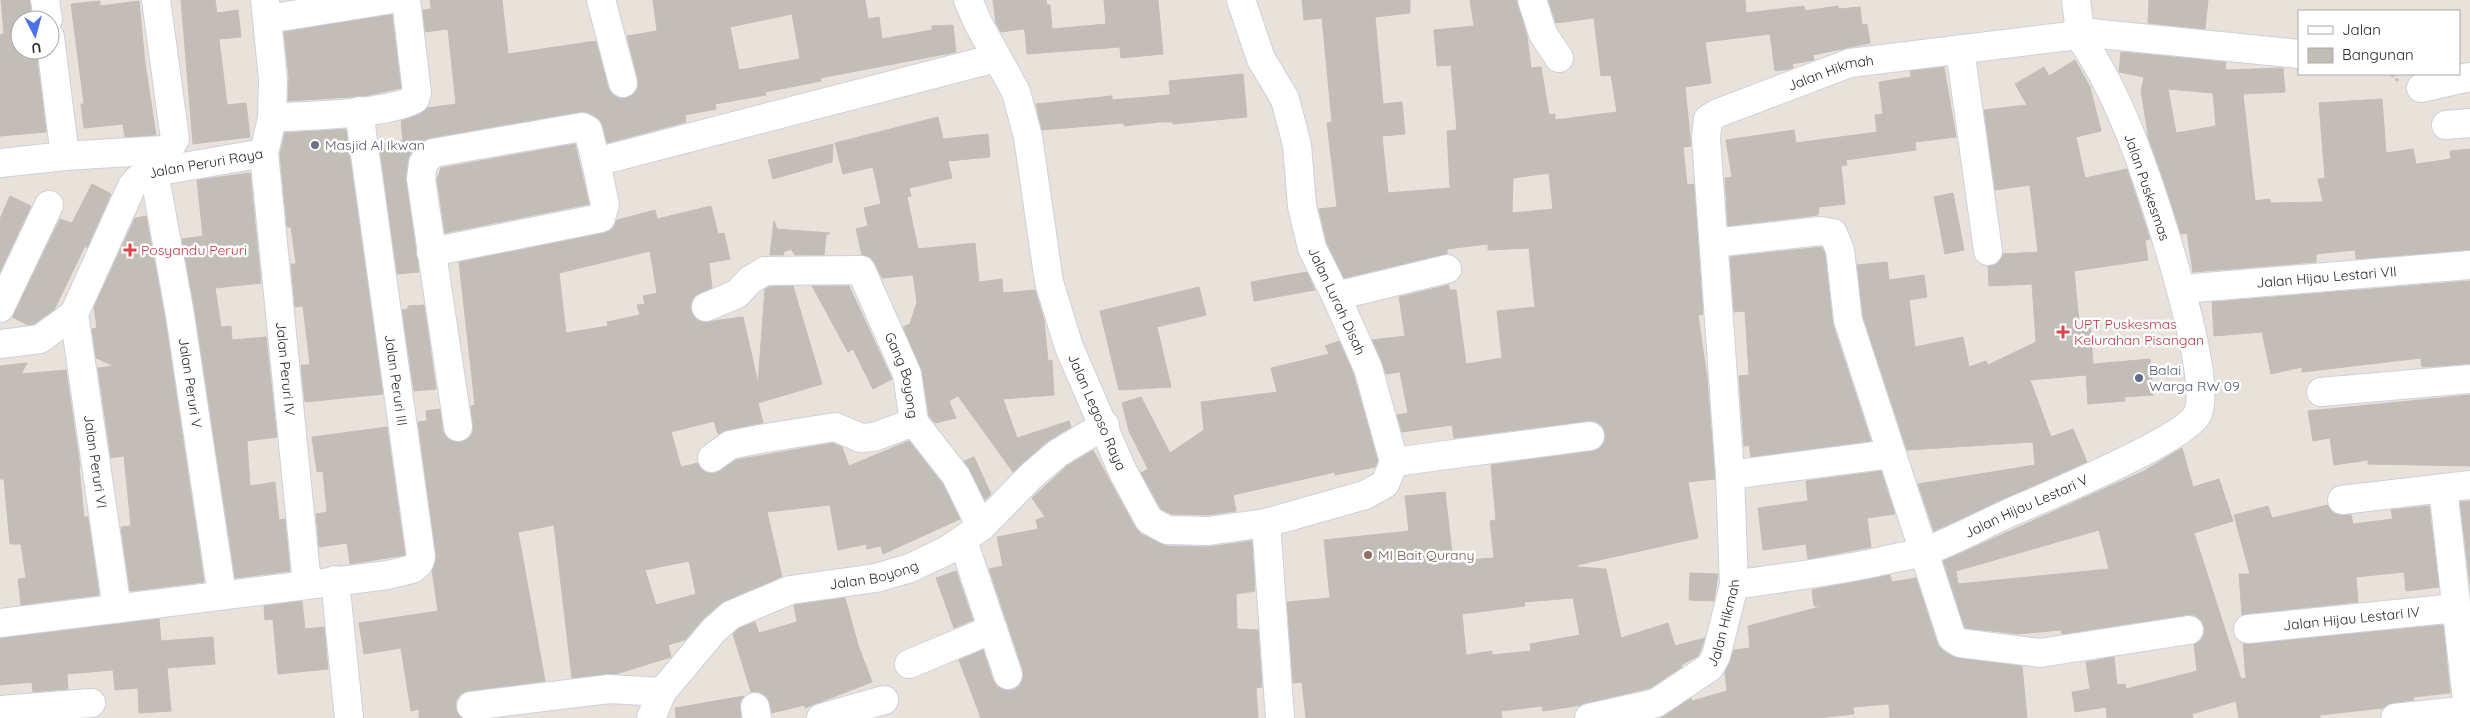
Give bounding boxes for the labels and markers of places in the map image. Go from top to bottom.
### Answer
place label: Masjid Al Ikwan [325,136,425,154]
marker: Masjid Al Ikwan [309,139,321,151]
place label: Posyandu Peruri [141,241,247,259]
marker: Posyandu Peruri [123,243,137,257]
place label: UPT Puskesmas Kelurahan Pisangan [2074,315,2204,349]
marker: UPT Puskesmas Kelurahan Pisangan [2056,325,2070,339]
place label: Balai Warga RW 09 [2149,361,2240,395]
marker: Balai Warga RW 09 [2133,372,2145,384]
place label: MI Bait Qurany [1378,546,1475,564]
marker: MI Bait Qurany [1362,549,1374,561]

